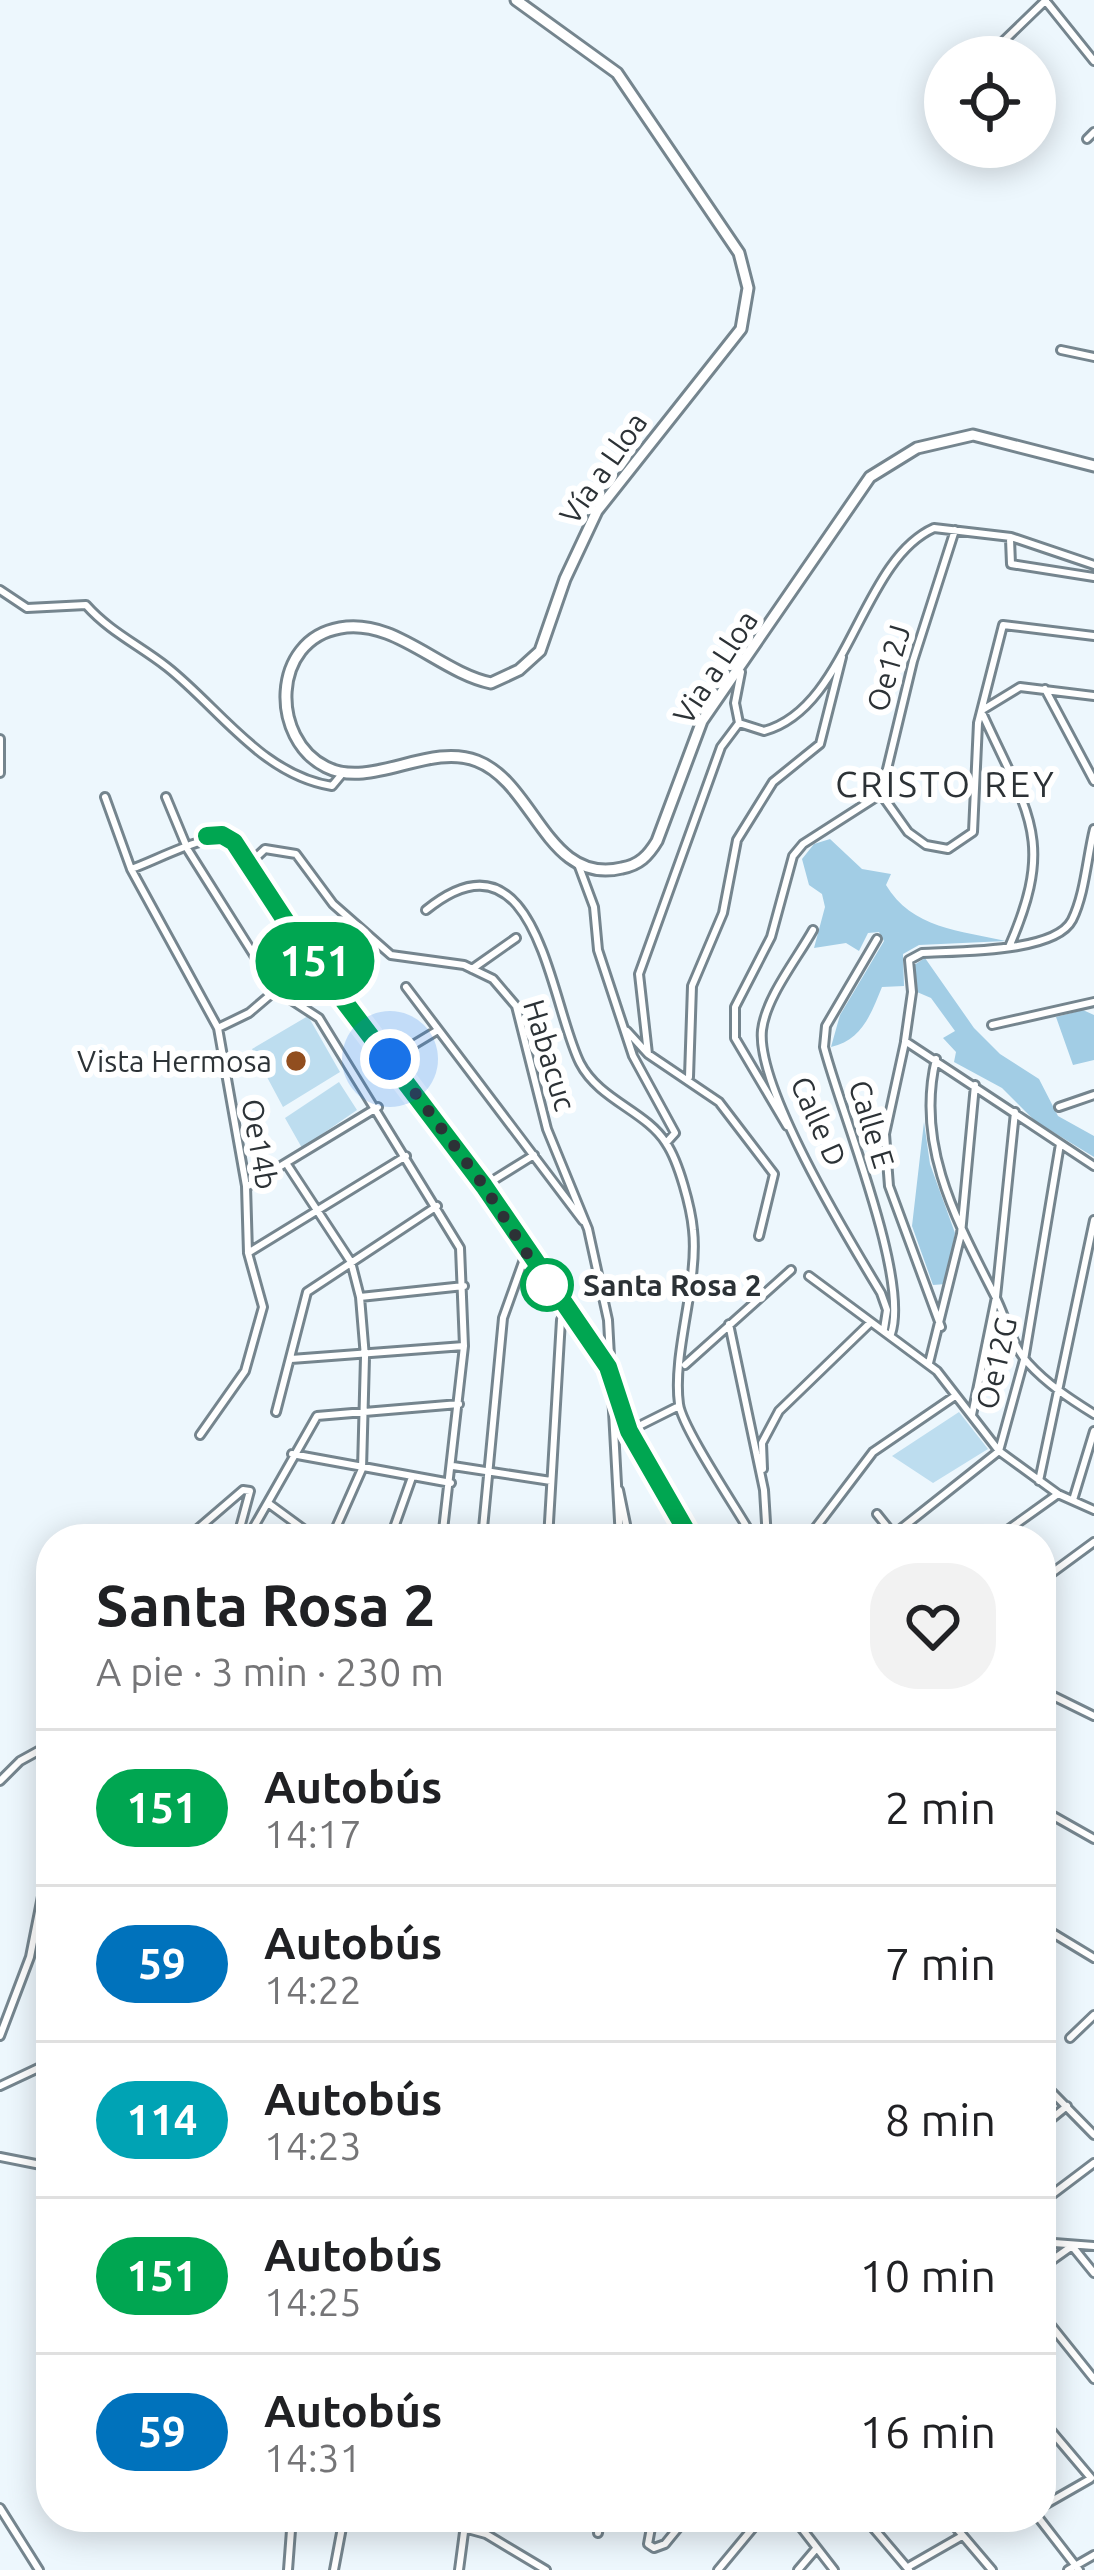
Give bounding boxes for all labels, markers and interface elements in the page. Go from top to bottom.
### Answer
map controls [924,36,1056,168]
button: locate [924,36,1056,168]
street label: Vía a Lloa [552,406,654,530]
street label: Via a Lloa [666,604,764,730]
street label: Oe12J [859,621,917,715]
district label: CRISTO REY [835,763,1057,804]
line badge: 151 [246,922,384,1000]
text: 151 [279,937,351,984]
street label: Habacuc [517,995,583,1115]
your location [360,1029,420,1089]
place label: Vista Hermosa [77,1044,272,1078]
marker: Vista Hermosa [283,1048,309,1074]
street label: Calle D [784,1071,854,1171]
street label: Calle E [843,1076,901,1172]
street label: Oe14b [235,1096,285,1192]
marker: Santa Rosa 2 [522,1260,572,1310]
place label: Santa Rosa 2 [583,1268,762,1302]
street label: Oe12G [969,1314,1023,1412]
button: heart [870,1563,996,1689]
text: Santa Rosa 2 [96,1573,435,1637]
text: A pie · 3 min · 230 m [96,1650,444,1693]
text: Autobús [264,1761,442,1812]
text: 2 min [885,1782,996,1833]
text: 151 [126,1784,198,1831]
text: 14:17 [264,1812,362,1855]
text: Autobús [264,1917,442,1968]
text: 7 min [885,1938,996,1989]
text: 59 [138,1940,186,1987]
text: 14:22 [264,1968,362,2011]
text: Autobús [264,2073,442,2124]
text: 8 min [885,2094,996,2145]
text: 114 [126,2096,198,2143]
text: 14:23 [264,2124,362,2167]
text: Autobús [264,2229,442,2280]
text: 10 min [859,2250,996,2301]
text: 151 [126,2252,198,2299]
text: 14:25 [264,2280,362,2323]
text: Autobús [264,2385,442,2436]
text: 16 min [859,2406,996,2457]
text: 59 [138,2408,186,2455]
text: 14:31 [264,2436,362,2479]

